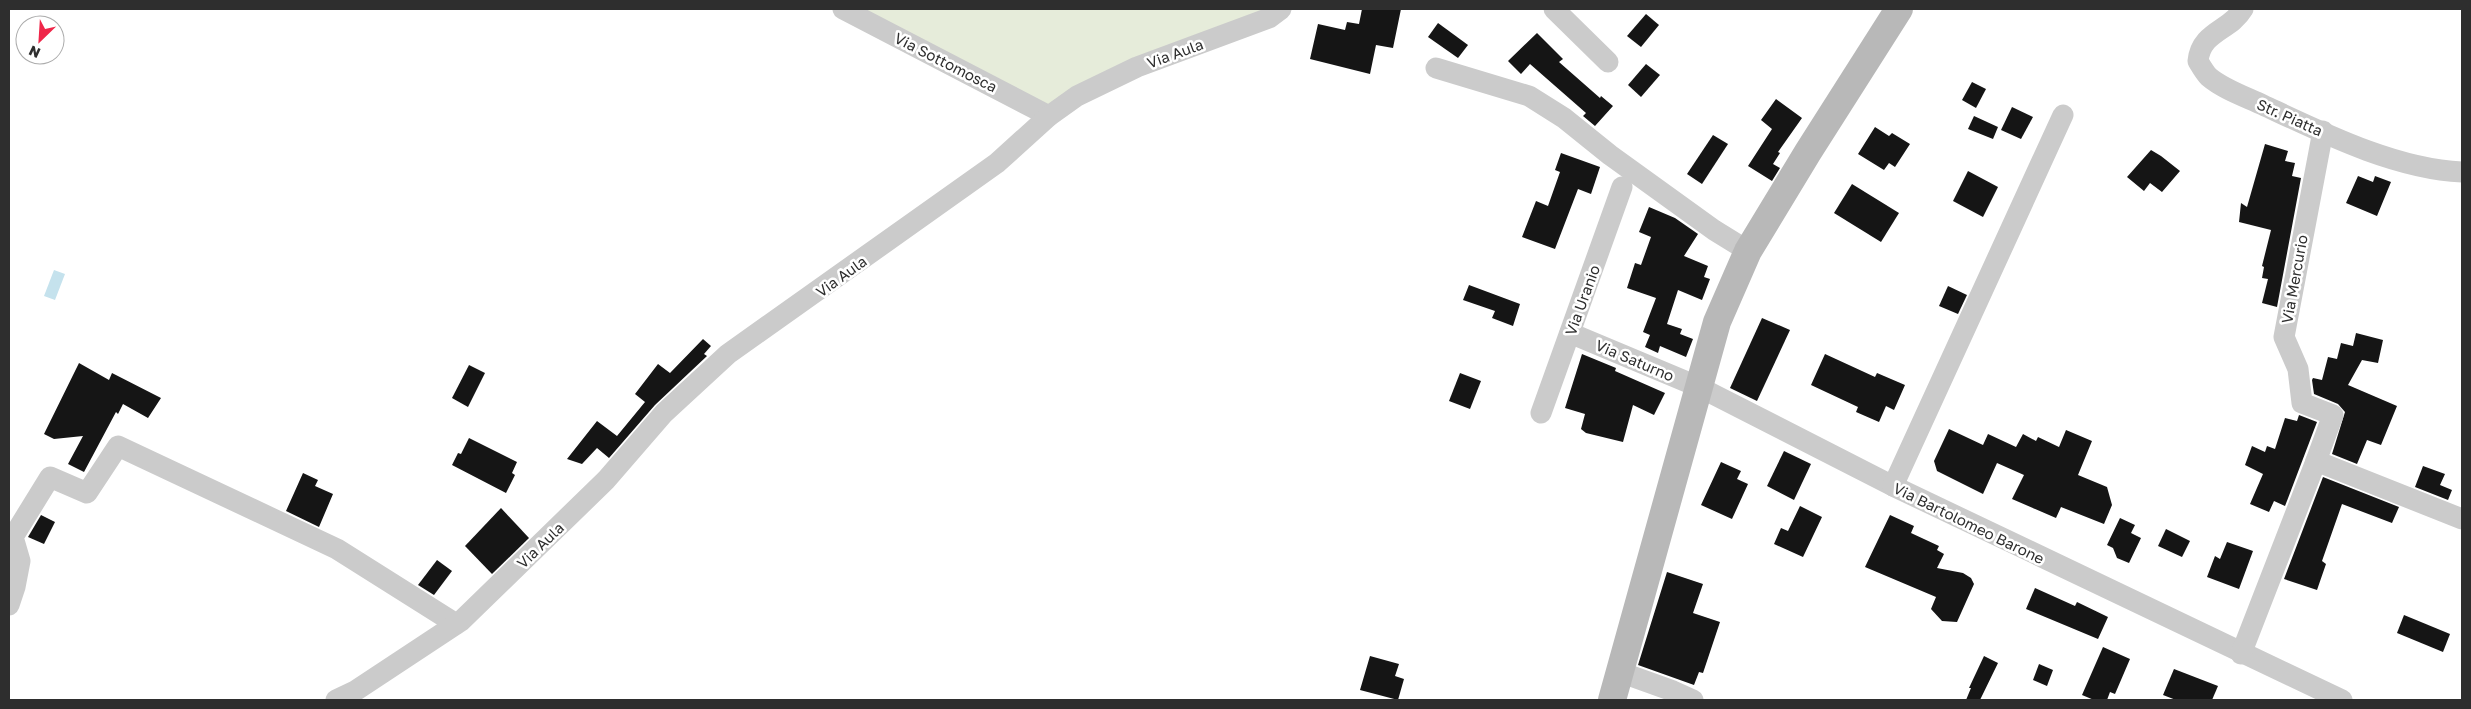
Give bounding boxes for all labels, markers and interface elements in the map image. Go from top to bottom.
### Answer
north arrow [15,15,65,65]
street label: Via Sottomosca [892,28,1000,96]
street label: Via Aula [1144,35,1206,71]
text: N [26,42,43,62]
street label: Str. Piatta [2254,95,2326,139]
street label: Via Mercurio [2277,233,2311,325]
street label: Via Aula [812,252,870,300]
street label: Via Uranio [1561,262,1603,338]
street label: Via Saturno [1593,335,1677,385]
street label: Via Bartolomeo Barone [1891,479,2048,567]
street label: Via Aula [513,518,567,572]

